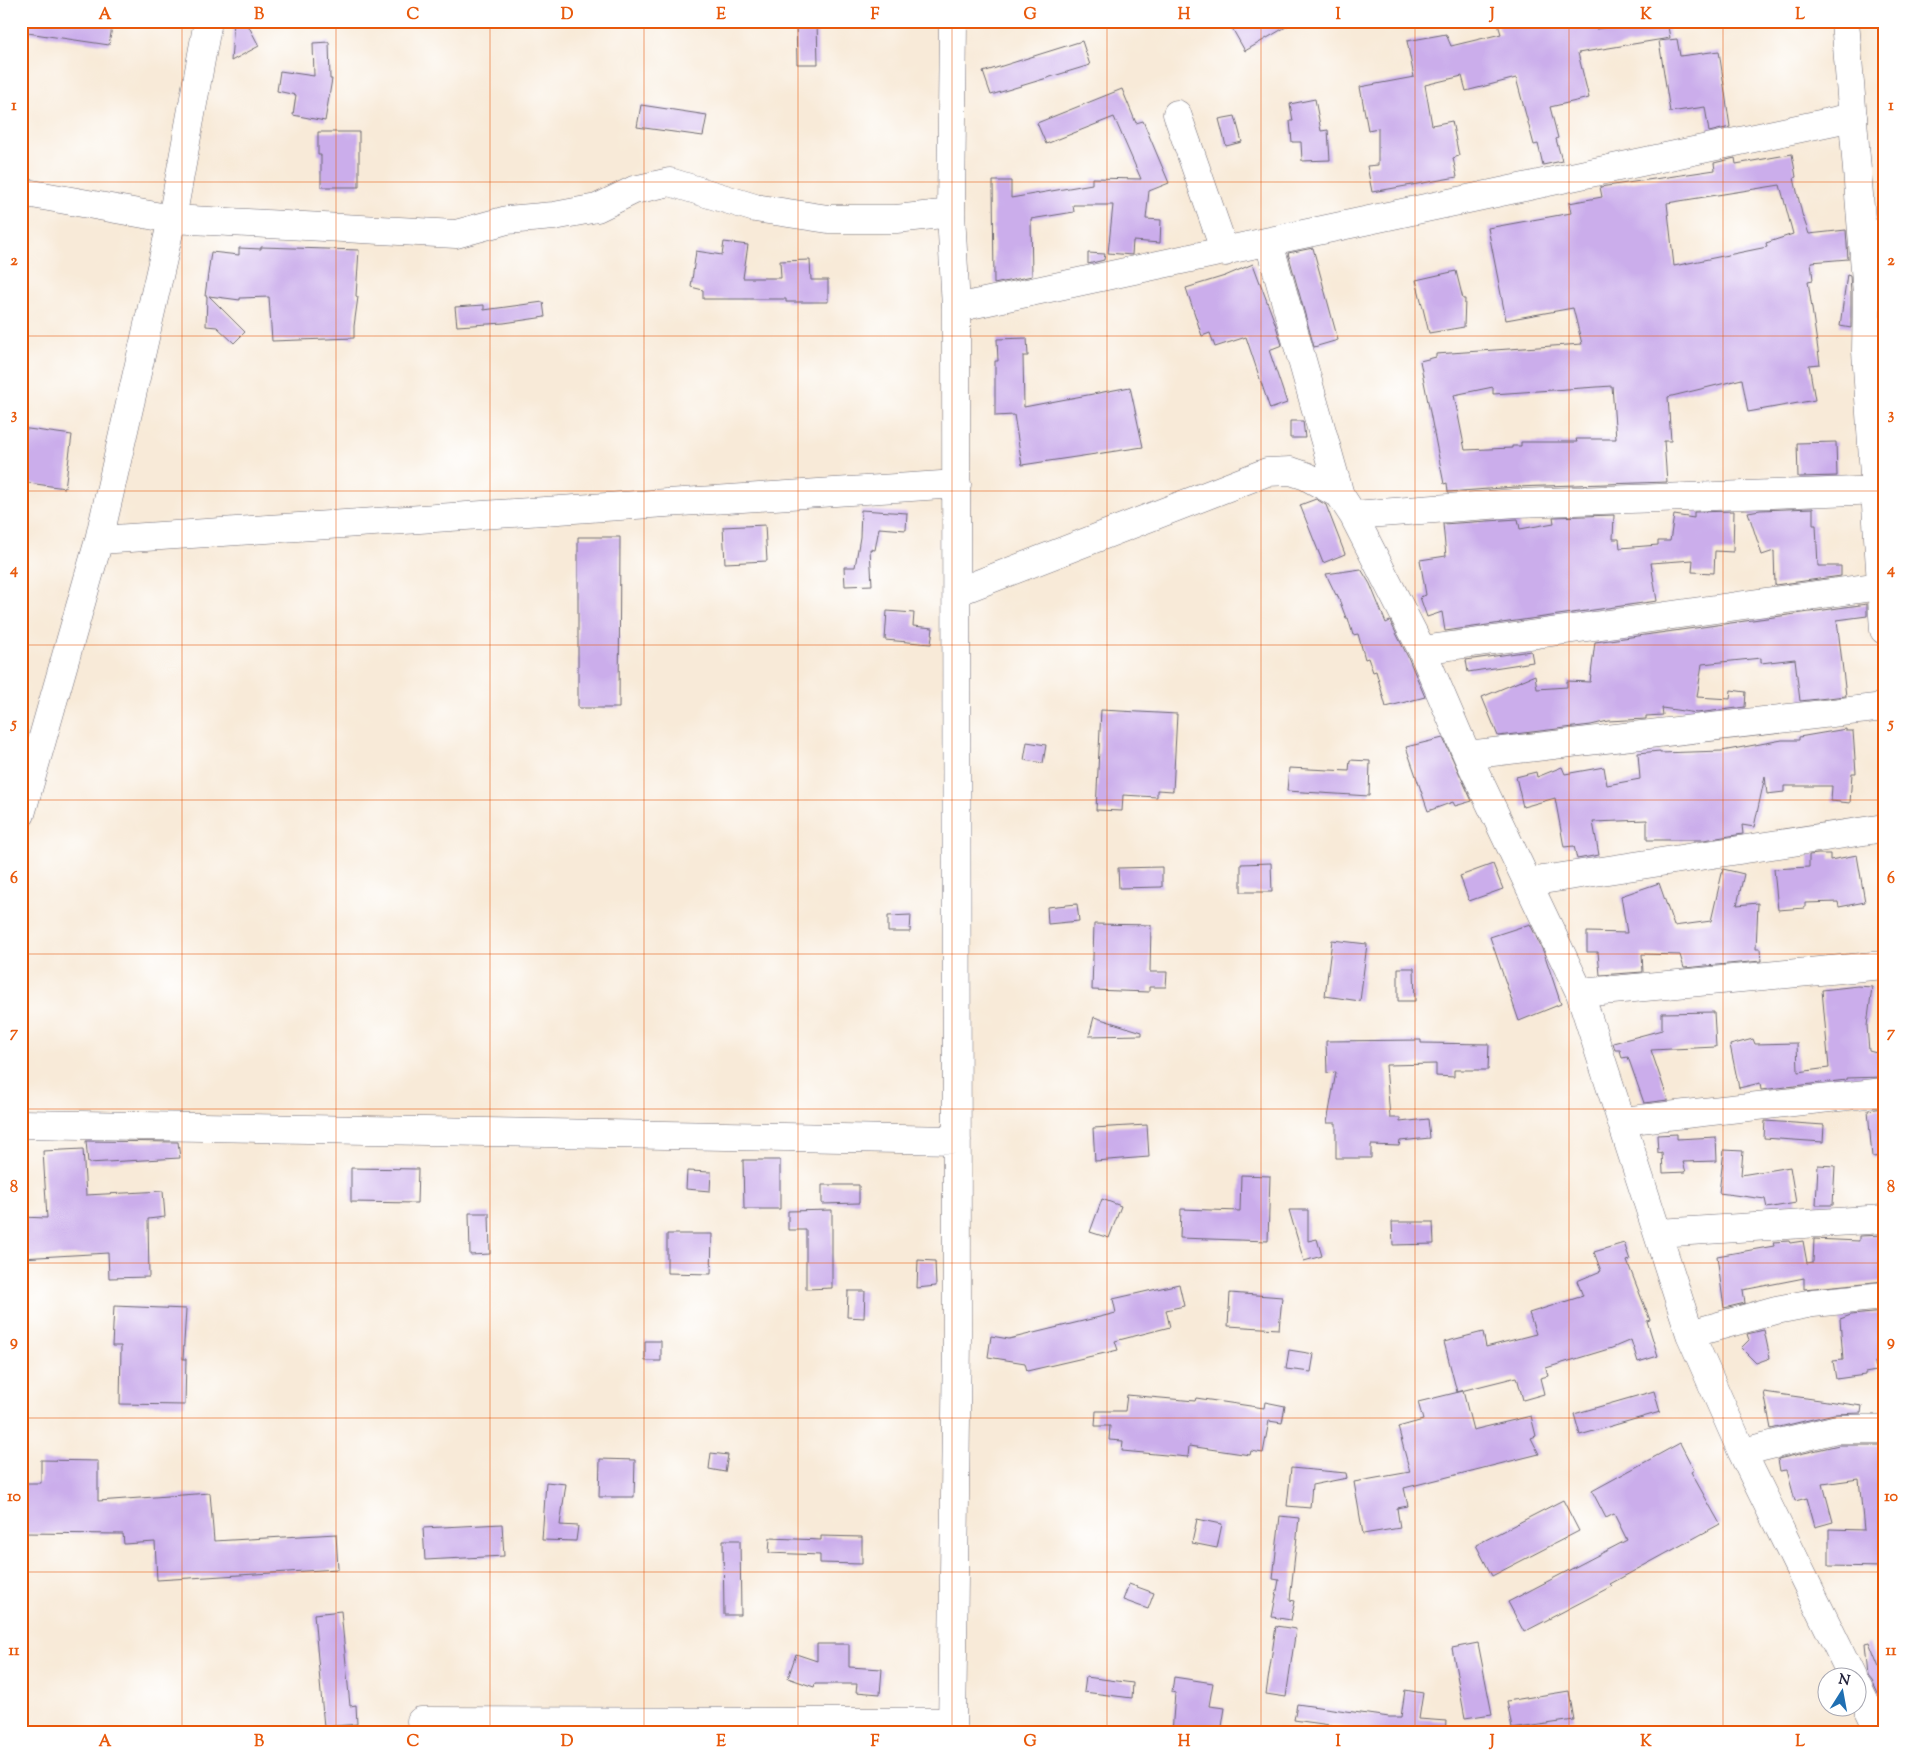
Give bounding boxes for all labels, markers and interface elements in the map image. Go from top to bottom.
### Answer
text: A [99,4,112,27]
text: B [254,4,264,27]
text: C [407,4,420,27]
text: D [561,4,574,27]
text: E [716,4,726,27]
text: F [871,4,880,27]
text: G [1023,4,1037,27]
text: H [1178,4,1191,27]
text: I [1335,4,1341,27]
text: J [1488,4,1495,27]
text: K [1640,4,1652,27]
text: L [1795,4,1805,27]
text: 1 [11,95,17,118]
text: 1 [1888,95,1894,118]
text: 2 [10,250,18,273]
text: 2 [1887,250,1895,273]
text: 3 [11,404,18,427]
text: 3 [1888,404,1895,427]
text: 4 [9,559,18,582]
text: 4 [1886,559,1895,582]
text: 5 [9,713,17,736]
text: 5 [1886,713,1894,736]
text: 6 [10,868,18,891]
text: 6 [1887,868,1895,891]
text: 7 [10,1022,19,1045]
text: 7 [1887,1022,1896,1045]
text: 8 [10,1177,18,1200]
text: 8 [1887,1177,1895,1200]
text: 9 [10,1331,18,1354]
text: 9 [1887,1331,1895,1354]
text: 10 [7,1486,21,1509]
text: 10 [1884,1486,1898,1509]
text: 11 [9,1640,20,1663]
text: 11 [1886,1640,1897,1663]
north arrow [1818,1666,1868,1716]
text: N [1837,1670,1851,1692]
text: A [99,1731,112,1754]
text: B [254,1731,264,1754]
text: C [407,1731,420,1754]
text: D [561,1731,574,1754]
text: E [716,1731,726,1754]
text: F [871,1731,880,1754]
text: G [1023,1731,1037,1754]
text: H [1178,1731,1191,1754]
text: I [1335,1731,1341,1754]
text: J [1488,1731,1495,1754]
text: K [1640,1731,1652,1754]
text: L [1795,1731,1805,1754]

